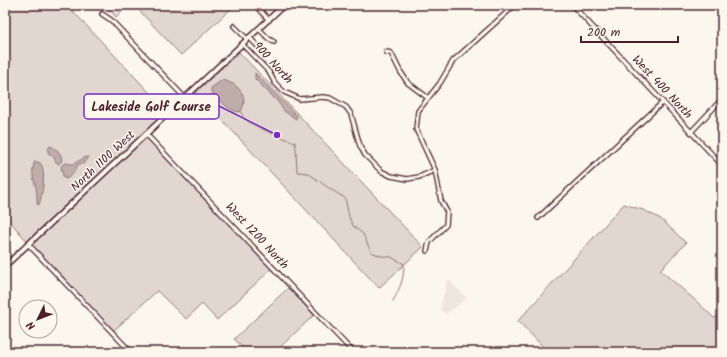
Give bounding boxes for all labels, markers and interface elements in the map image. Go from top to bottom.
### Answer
scale bar [581,18,678,44]
text: 200 m [587,23,621,42]
street label: 900 North [249,38,297,88]
street label: West 400 North [627,51,697,123]
callout: Lakeside Golf Course [84,94,219,119]
text: Lakeside Golf Course [91,97,211,118]
street label: North 1100 West [66,126,140,196]
street label: West 1200 North [221,198,293,274]
north arrow [18,299,58,339]
text: N [22,316,40,334]

